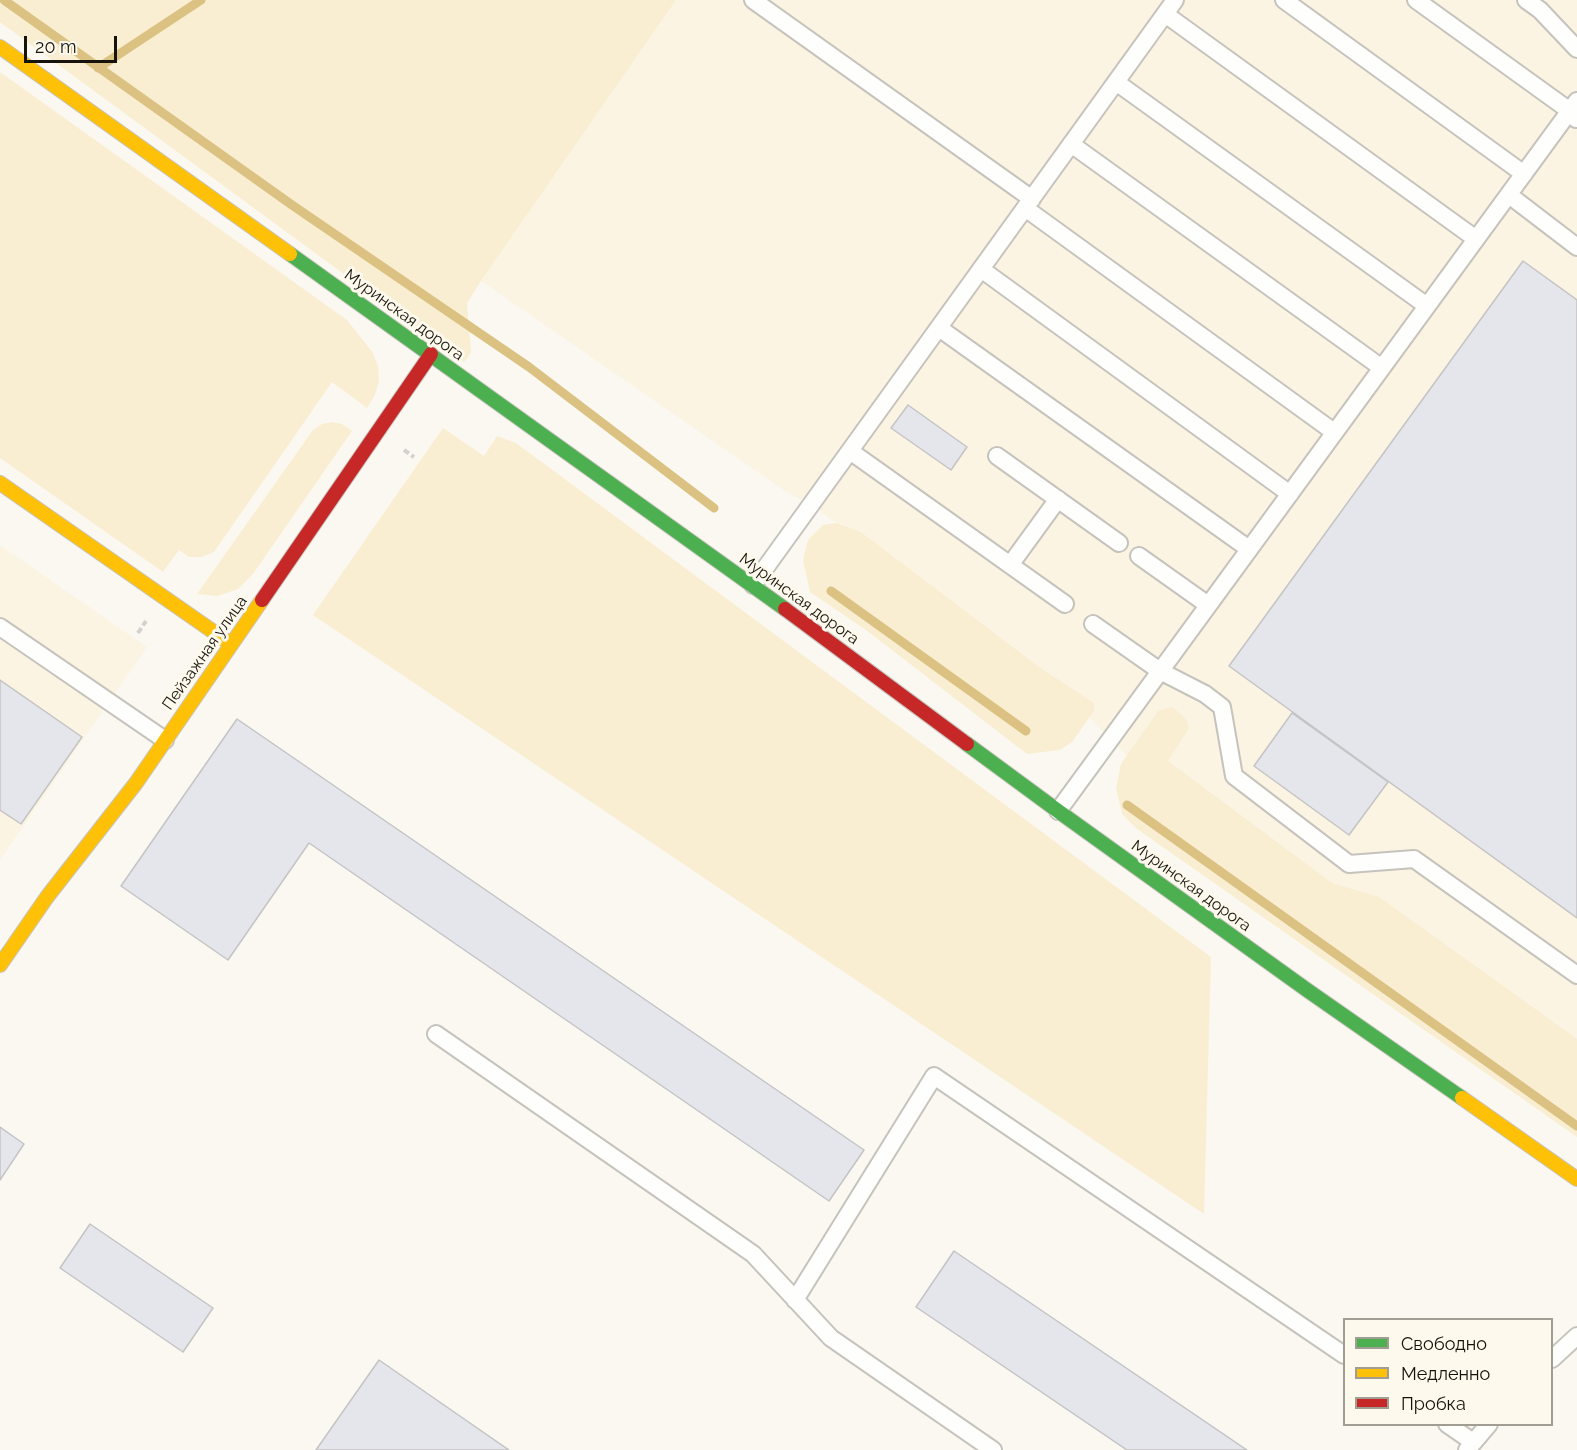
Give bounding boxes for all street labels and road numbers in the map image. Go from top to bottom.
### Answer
street label: Муринская дорога [341,265,467,365]
street label: Муринская дорога [736,549,862,649]
street label: Пейзажная улица [159,592,251,714]
street label: Муринская дорога [1128,836,1254,936]

